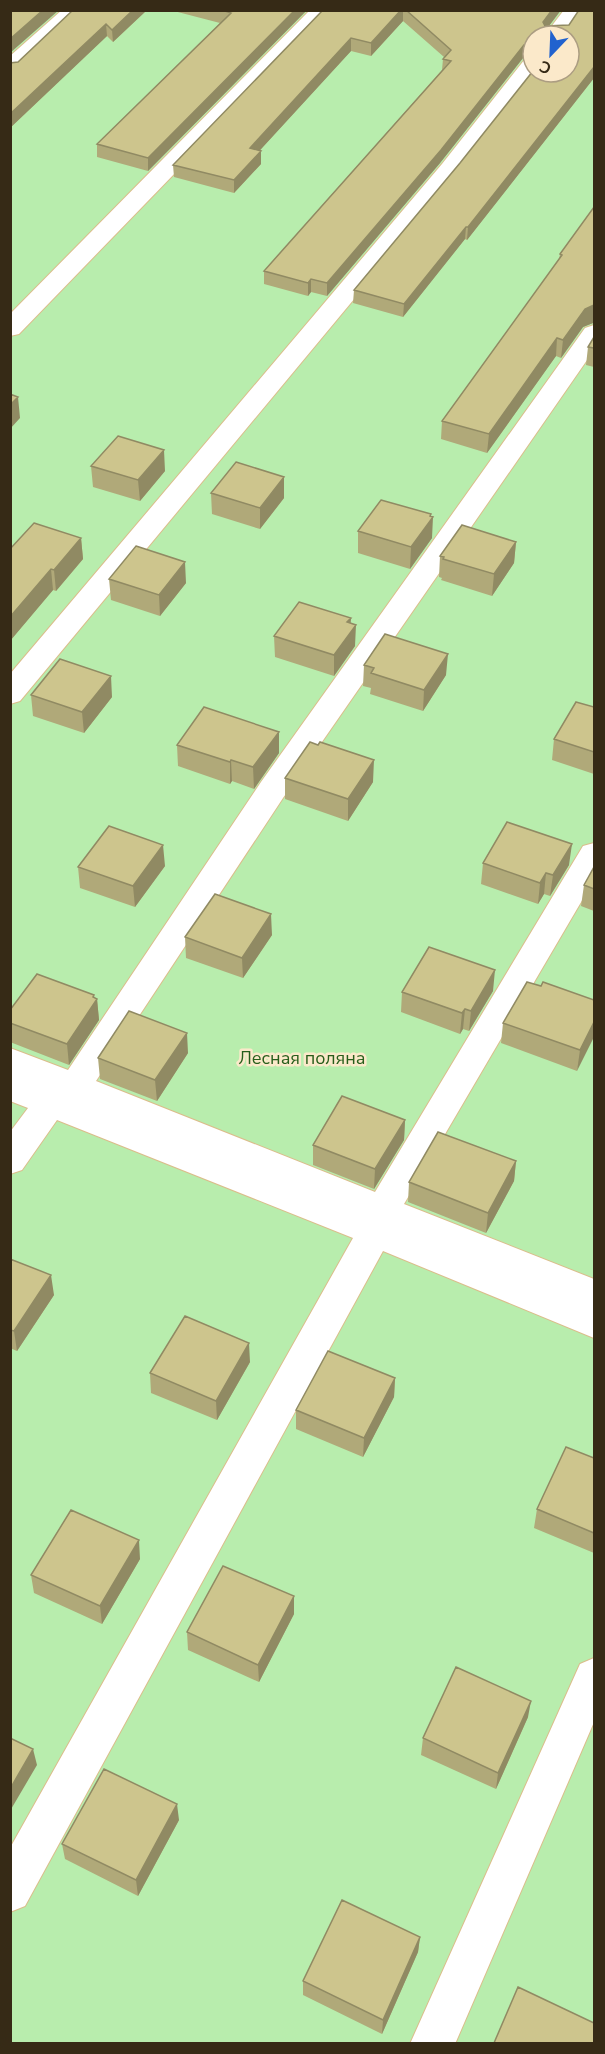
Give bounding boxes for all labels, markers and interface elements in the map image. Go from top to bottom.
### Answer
north arrow [521,24,581,84]
text: С [536,55,555,79]
park label: Лесная поляна [238,1046,366,1070]

